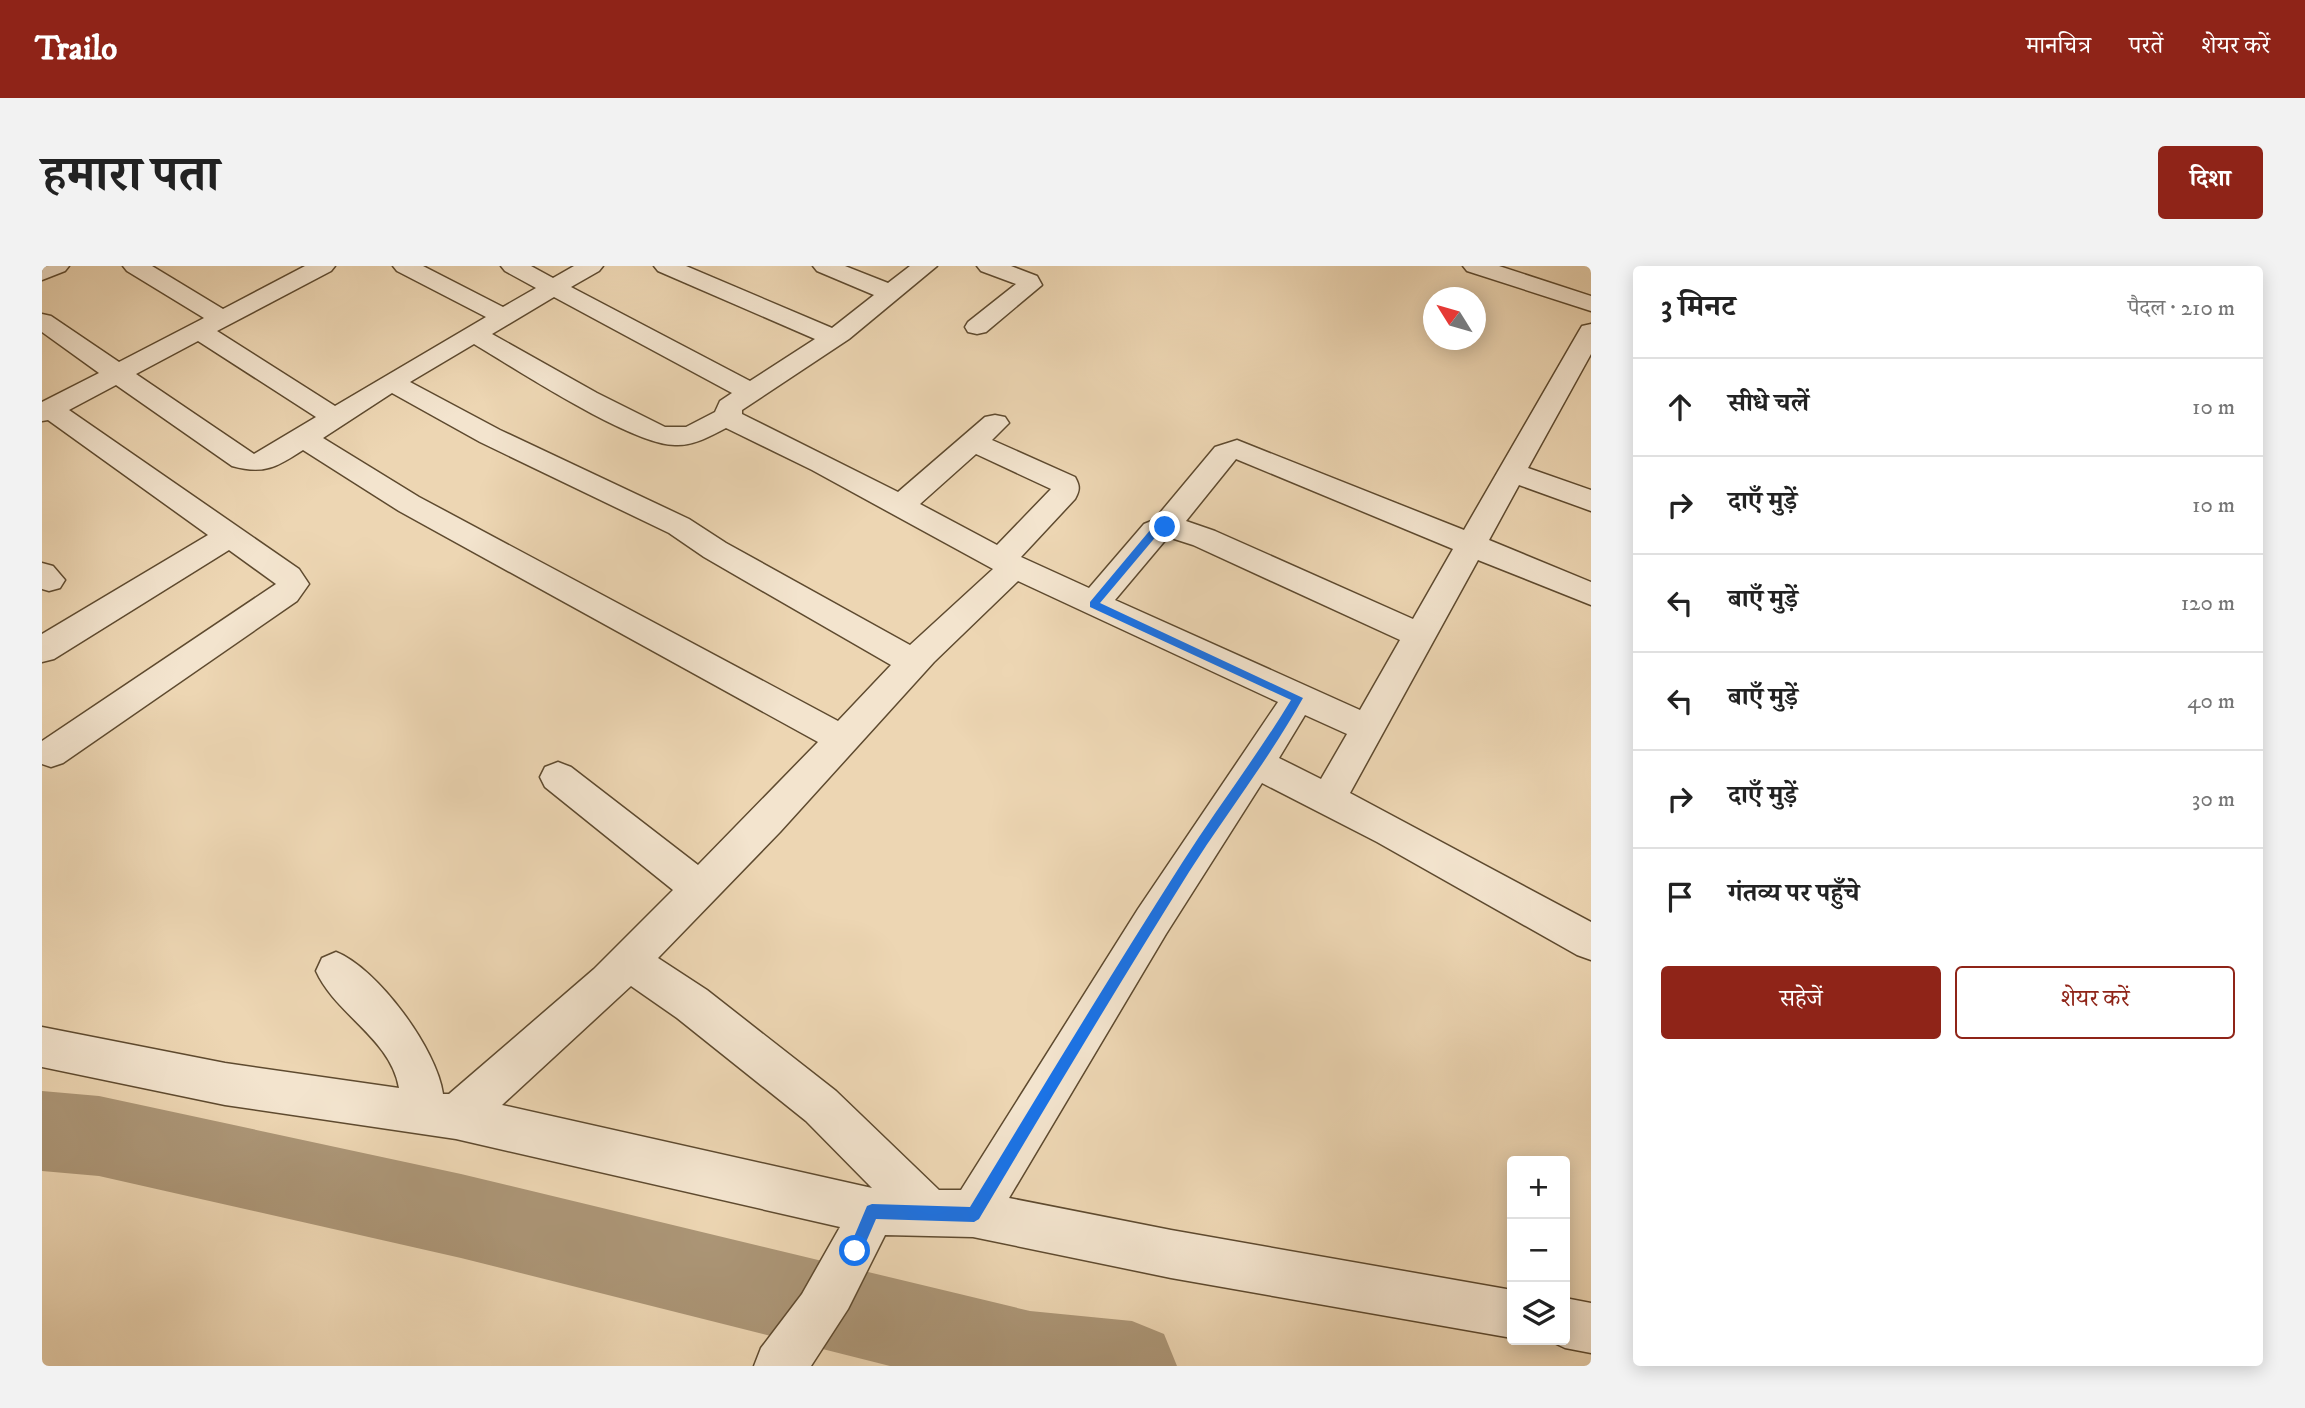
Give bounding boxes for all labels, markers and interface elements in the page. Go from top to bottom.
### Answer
text: Trailo [35,29,117,70]
text: मानचित्र [2026,31,2091,61]
text: परतें [2129,31,2163,61]
text: शेयर करें [2201,31,2270,61]
text: हमारा पता [42,145,219,207]
button: दिशा [2158,146,2263,219]
north arrow [1423,287,1486,350]
text: 3 मिनट [1661,289,1735,326]
text: पैदल · 210 m [2128,294,2235,323]
text: सीधे चलें [1728,387,1809,420]
icon: ahead [1661,388,1699,426]
text: 10 m [2192,393,2235,422]
text: दाएँ मुड़ें [1728,485,1797,518]
icon: right [1661,486,1699,524]
text: 10 m [2192,491,2235,520]
route end [1149,511,1180,542]
text: बाएँ मुड़ें [1728,583,1798,616]
icon: left [1661,584,1699,622]
text: 120 m [2181,589,2235,618]
text: बाएँ मुड़ें [1728,681,1798,714]
icon: left [1661,682,1699,720]
text: 40 m [2187,687,2235,716]
text: दाएँ मुड़ें [1728,779,1797,812]
icon: right [1661,780,1699,818]
text: 30 m [2192,785,2235,814]
text: गंतव्य पर पहुँचे [1728,877,1859,910]
icon: arrive [1661,878,1699,916]
button: सहेजें [1661,966,1941,1039]
button: शेयर करें [1955,966,2235,1039]
map controls [1507,1156,1570,1345]
button: + [1507,1156,1570,1219]
button: − [1507,1219,1570,1282]
route start [839,1235,870,1266]
button: layers [1507,1282,1570,1345]

